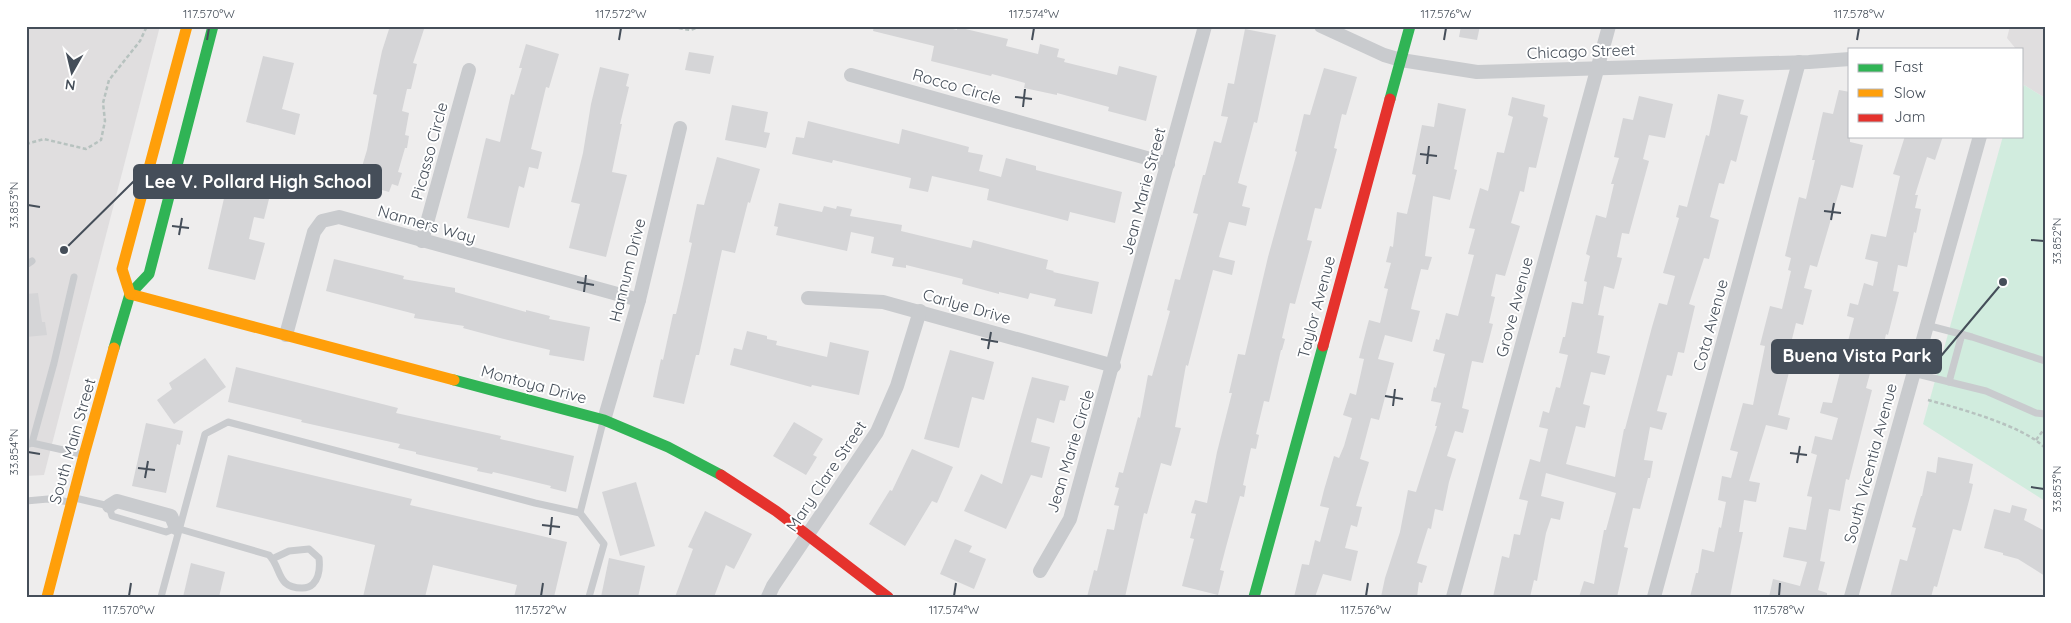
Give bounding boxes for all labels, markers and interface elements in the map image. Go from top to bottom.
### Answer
text: 117.570°W [183,6,235,21]
text: 117.572°W [595,6,647,21]
text: 117.574°W [1009,6,1060,21]
text: 117.576°W [1421,6,1472,21]
text: 117.578°W [1833,6,1885,21]
street label: Chicago Street [1526,39,1636,63]
north arrow [48,48,98,98]
legend [1848,48,2024,138]
text: Fast [1894,57,1923,76]
street label: Rocco Circle [910,64,1004,108]
text: N [64,75,77,95]
text: Slow [1894,83,1926,102]
street label: Picasso Circle [406,100,452,202]
text: Jam [1894,107,1925,126]
street label: Jean Marie Street [1116,125,1170,257]
callout: Lee V. Pollard High School [134,165,381,198]
text: Lee V. Pollard High School [144,170,372,193]
text: 33.853°N [6,182,21,228]
street label: Nanners Way [376,200,478,248]
street label: Hannum Drive [604,216,650,324]
text: 33.852°N [2049,217,2064,265]
street label: Taylor Avenue [1293,254,1339,360]
street label: Grove Avenue [1491,255,1537,359]
street label: Cota Avenue [1688,277,1732,373]
street label: Carlye Drive [921,284,1013,328]
callout: Buena Vista Park [1772,340,1941,373]
text: Buena Vista Park [1782,344,1932,367]
street label: Montoya Drive [479,360,589,408]
street label: South Main Street [44,376,100,506]
street label: South Vicentia Avenue [1839,381,1901,545]
street label: Jean Marie Circle [1042,387,1098,515]
street label: Mary Clare Street [782,417,870,535]
text: 33.854°N [6,429,21,475]
text: 33.853°N [2049,466,2064,512]
text: 117.570°W [103,602,155,617]
text: 117.572°W [515,602,567,617]
text: 117.574°W [929,602,980,617]
text: 117.576°W [1341,602,1392,617]
text: 117.578°W [1753,602,1805,617]

